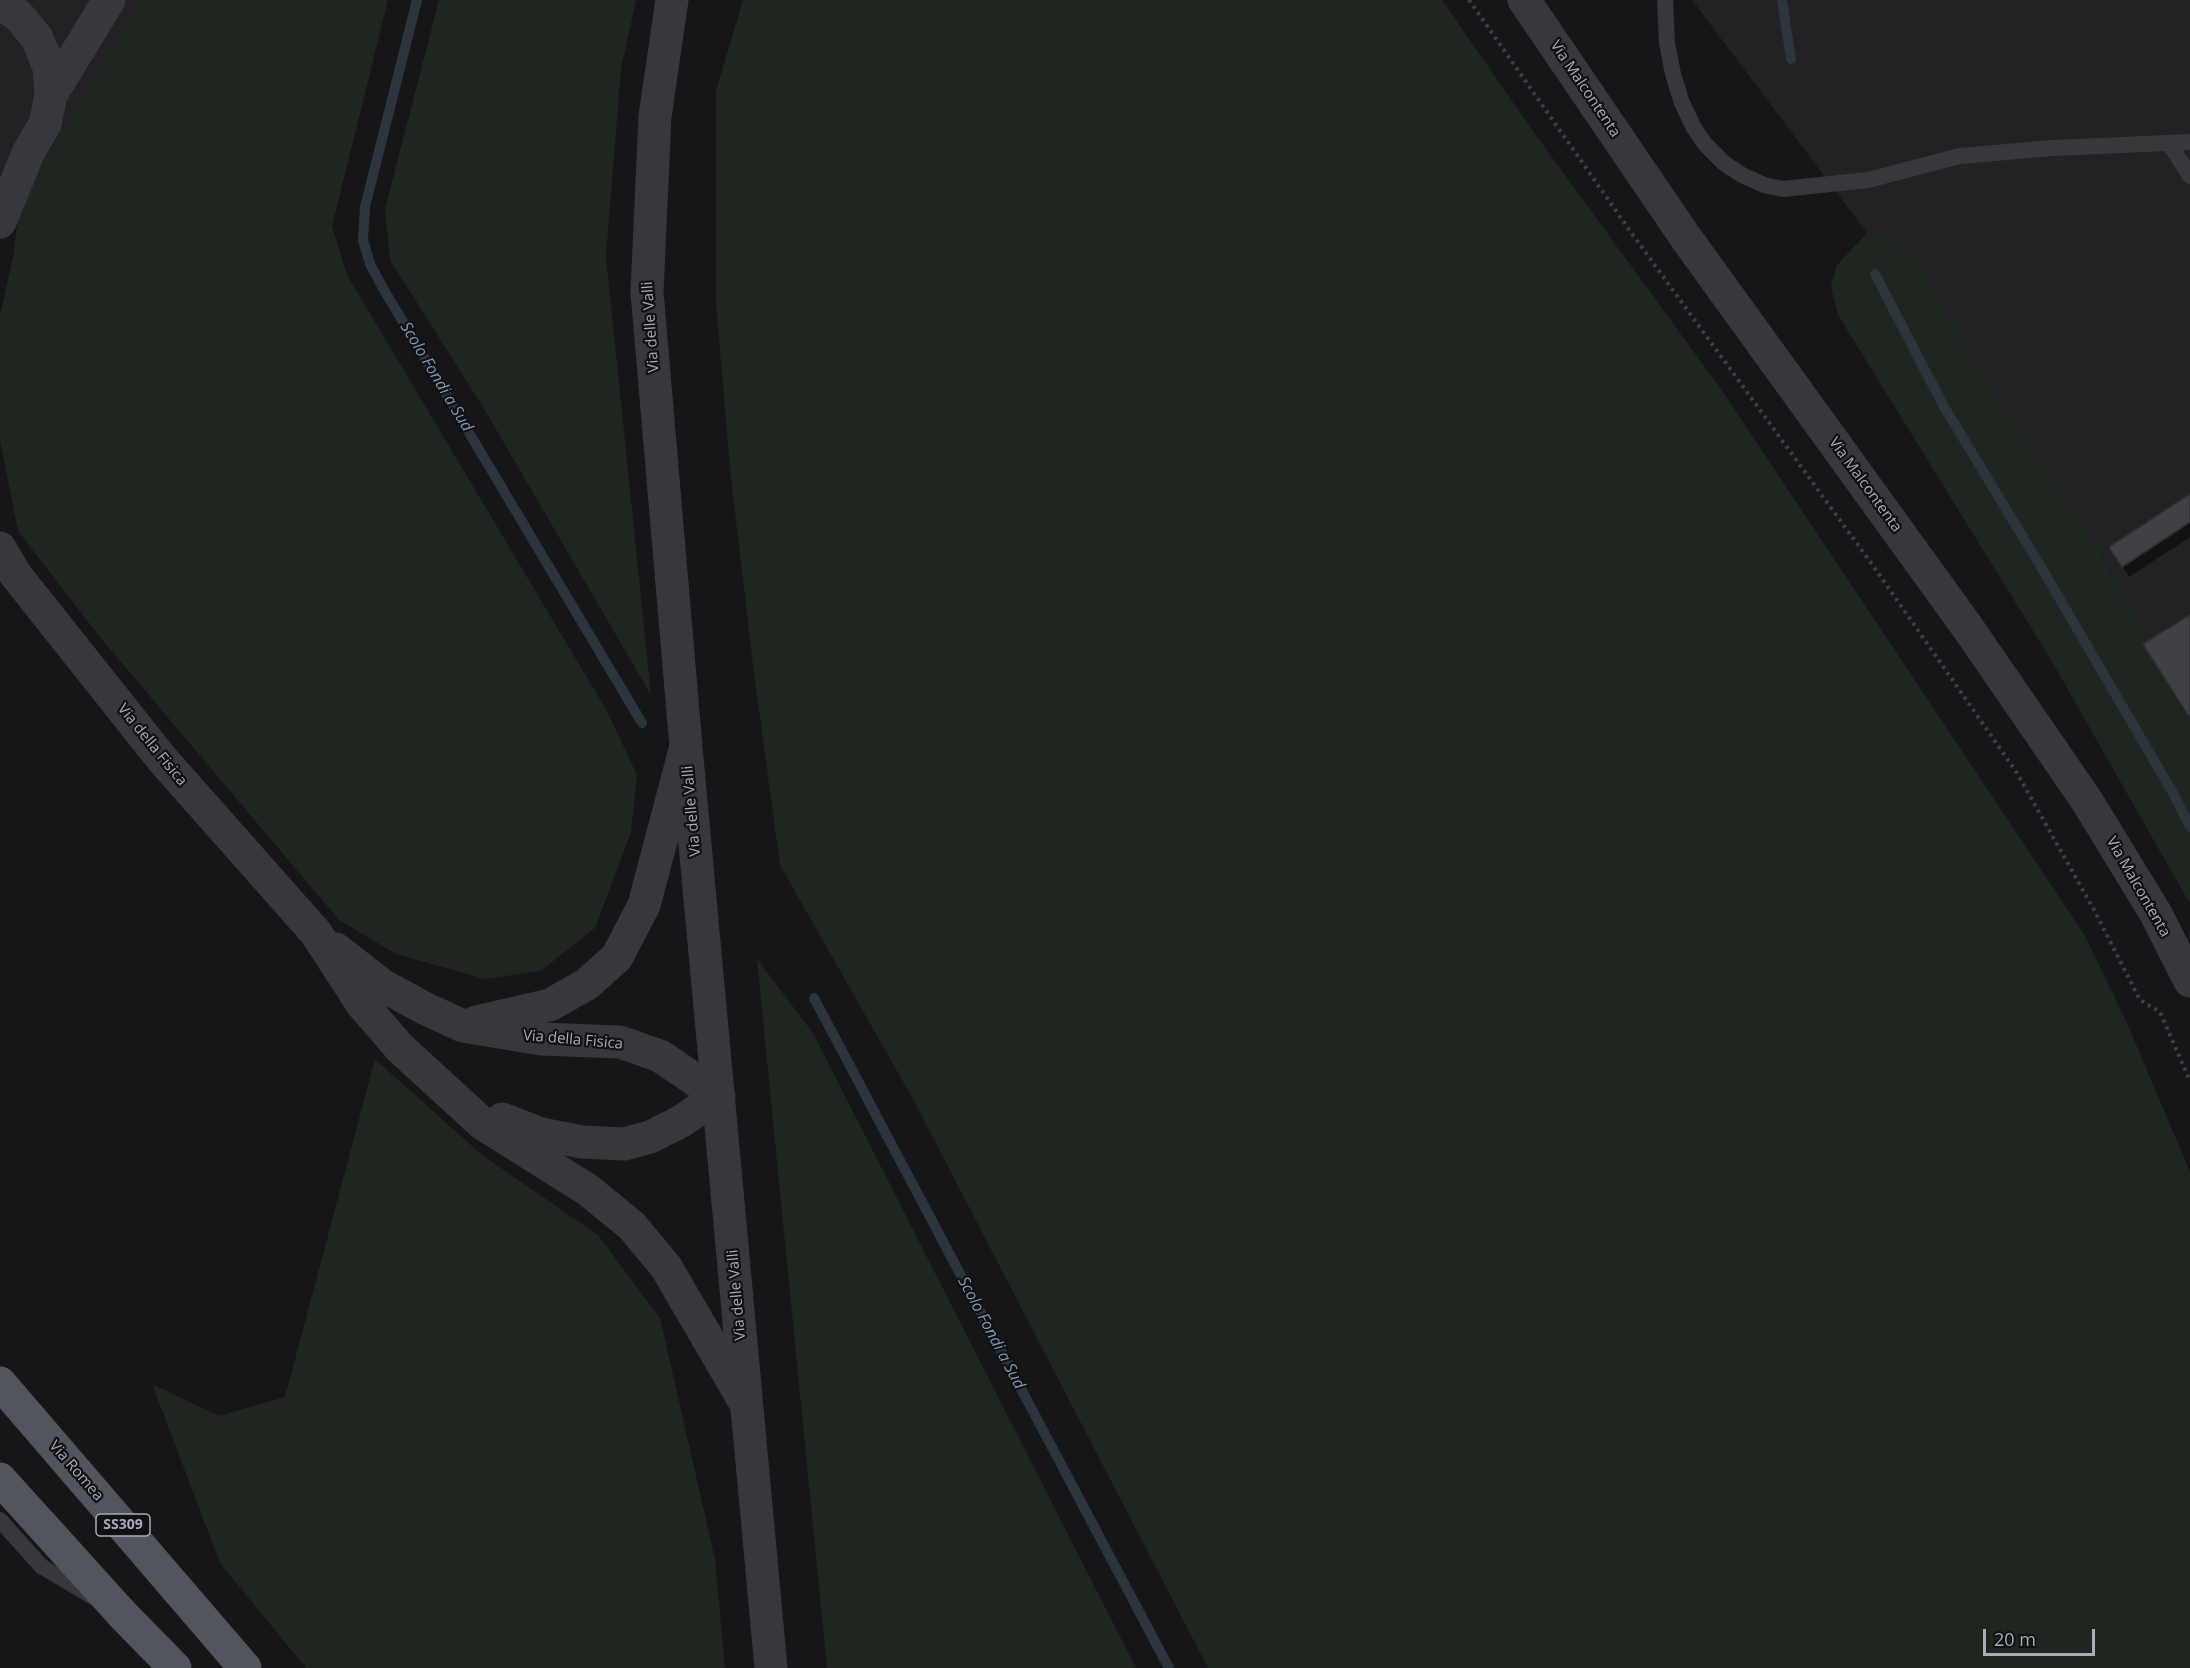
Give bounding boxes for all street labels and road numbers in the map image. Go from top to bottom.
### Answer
street label: Via Malcontenta [1546,37,1624,141]
street label: Via delle Valli [639,281,663,373]
street label: Via Malcontenta [1825,434,1905,536]
street label: Via della Fisica [113,700,191,790]
street label: Via delle Valli [679,765,705,857]
street label: Via Malcontenta [2102,834,2174,940]
street label: Via della Fisica [522,1027,624,1053]
street label: Via delle Valli [724,1249,750,1341]
street label: Via Romea [45,1437,107,1505]
road number: SS309 [96,1514,150,1536]

